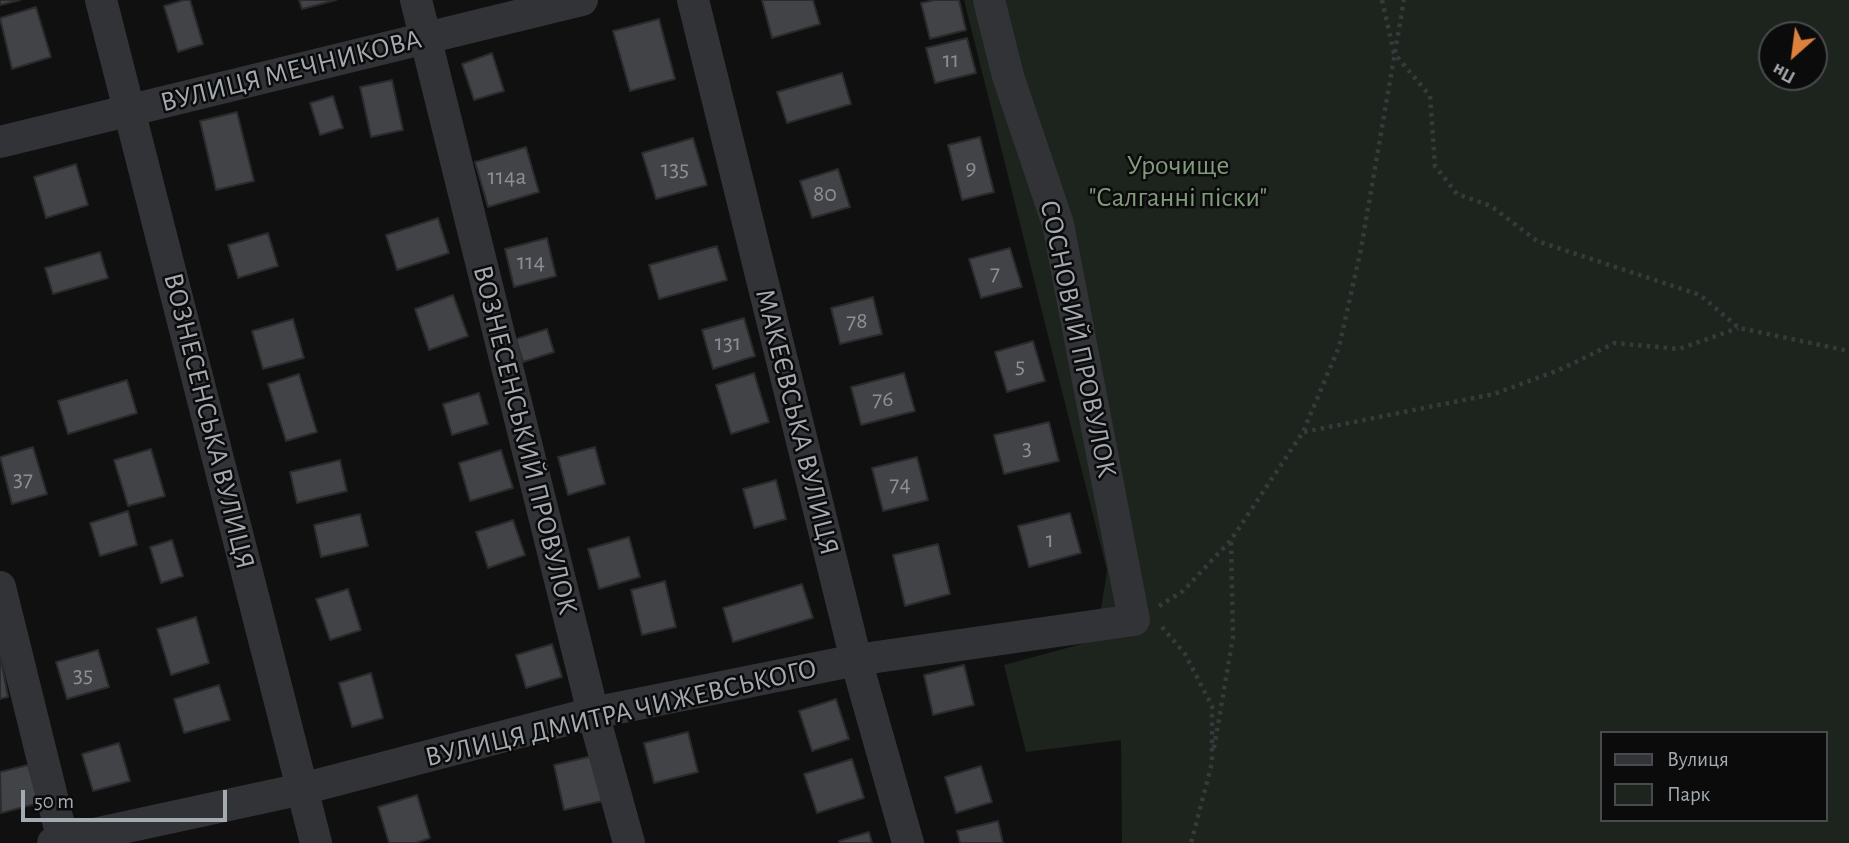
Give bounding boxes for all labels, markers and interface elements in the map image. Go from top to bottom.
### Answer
north arrow [1758,21,1828,91]
street label: ВУЛИЦЯ МЕЧНИКОВА [157,22,425,120]
house number: 11 [943,46,959,74]
text: Пн [1769,59,1799,87]
park label: Урочище "Салганні піски" [1089,149,1267,215]
house number: 9 [965,154,977,182]
house number: 135 [661,155,689,183]
house number: 114а [487,163,527,191]
house number: 80 [813,180,837,208]
street label: СОСНОВИЙ ПРОВУЛОК [1032,197,1124,481]
house number: 114 [517,248,545,276]
house number: 7 [990,259,1000,287]
street label: ВОЗНЕСЕНСЬКИЙ ПРОВУЛОК [465,262,585,618]
street label: ВОЗНЕСЕНСЬКА ВУЛИЦЯ [156,270,262,572]
street label: МАКЕЄВСЬКА ВУЛИЦЯ [748,286,846,558]
house number: 78 [846,307,868,335]
house number: 131 [715,329,741,357]
house number: 5 [1015,352,1025,380]
house number: 76 [872,385,894,413]
house number: 3 [1022,434,1032,462]
house number: 37 [13,465,33,493]
house number: 74 [889,470,911,498]
house number: 1 [1046,526,1054,554]
street label: ВУЛИЦЯ ДМИТРА ЧИЖЕВСЬКОГО [422,652,820,774]
house number: 35 [73,661,93,689]
legend [1601,731,1828,822]
text: Вулиця [1667,749,1729,770]
scale bar [24,776,231,820]
text: Парк [1667,784,1710,805]
text: 50 m [34,791,74,812]

